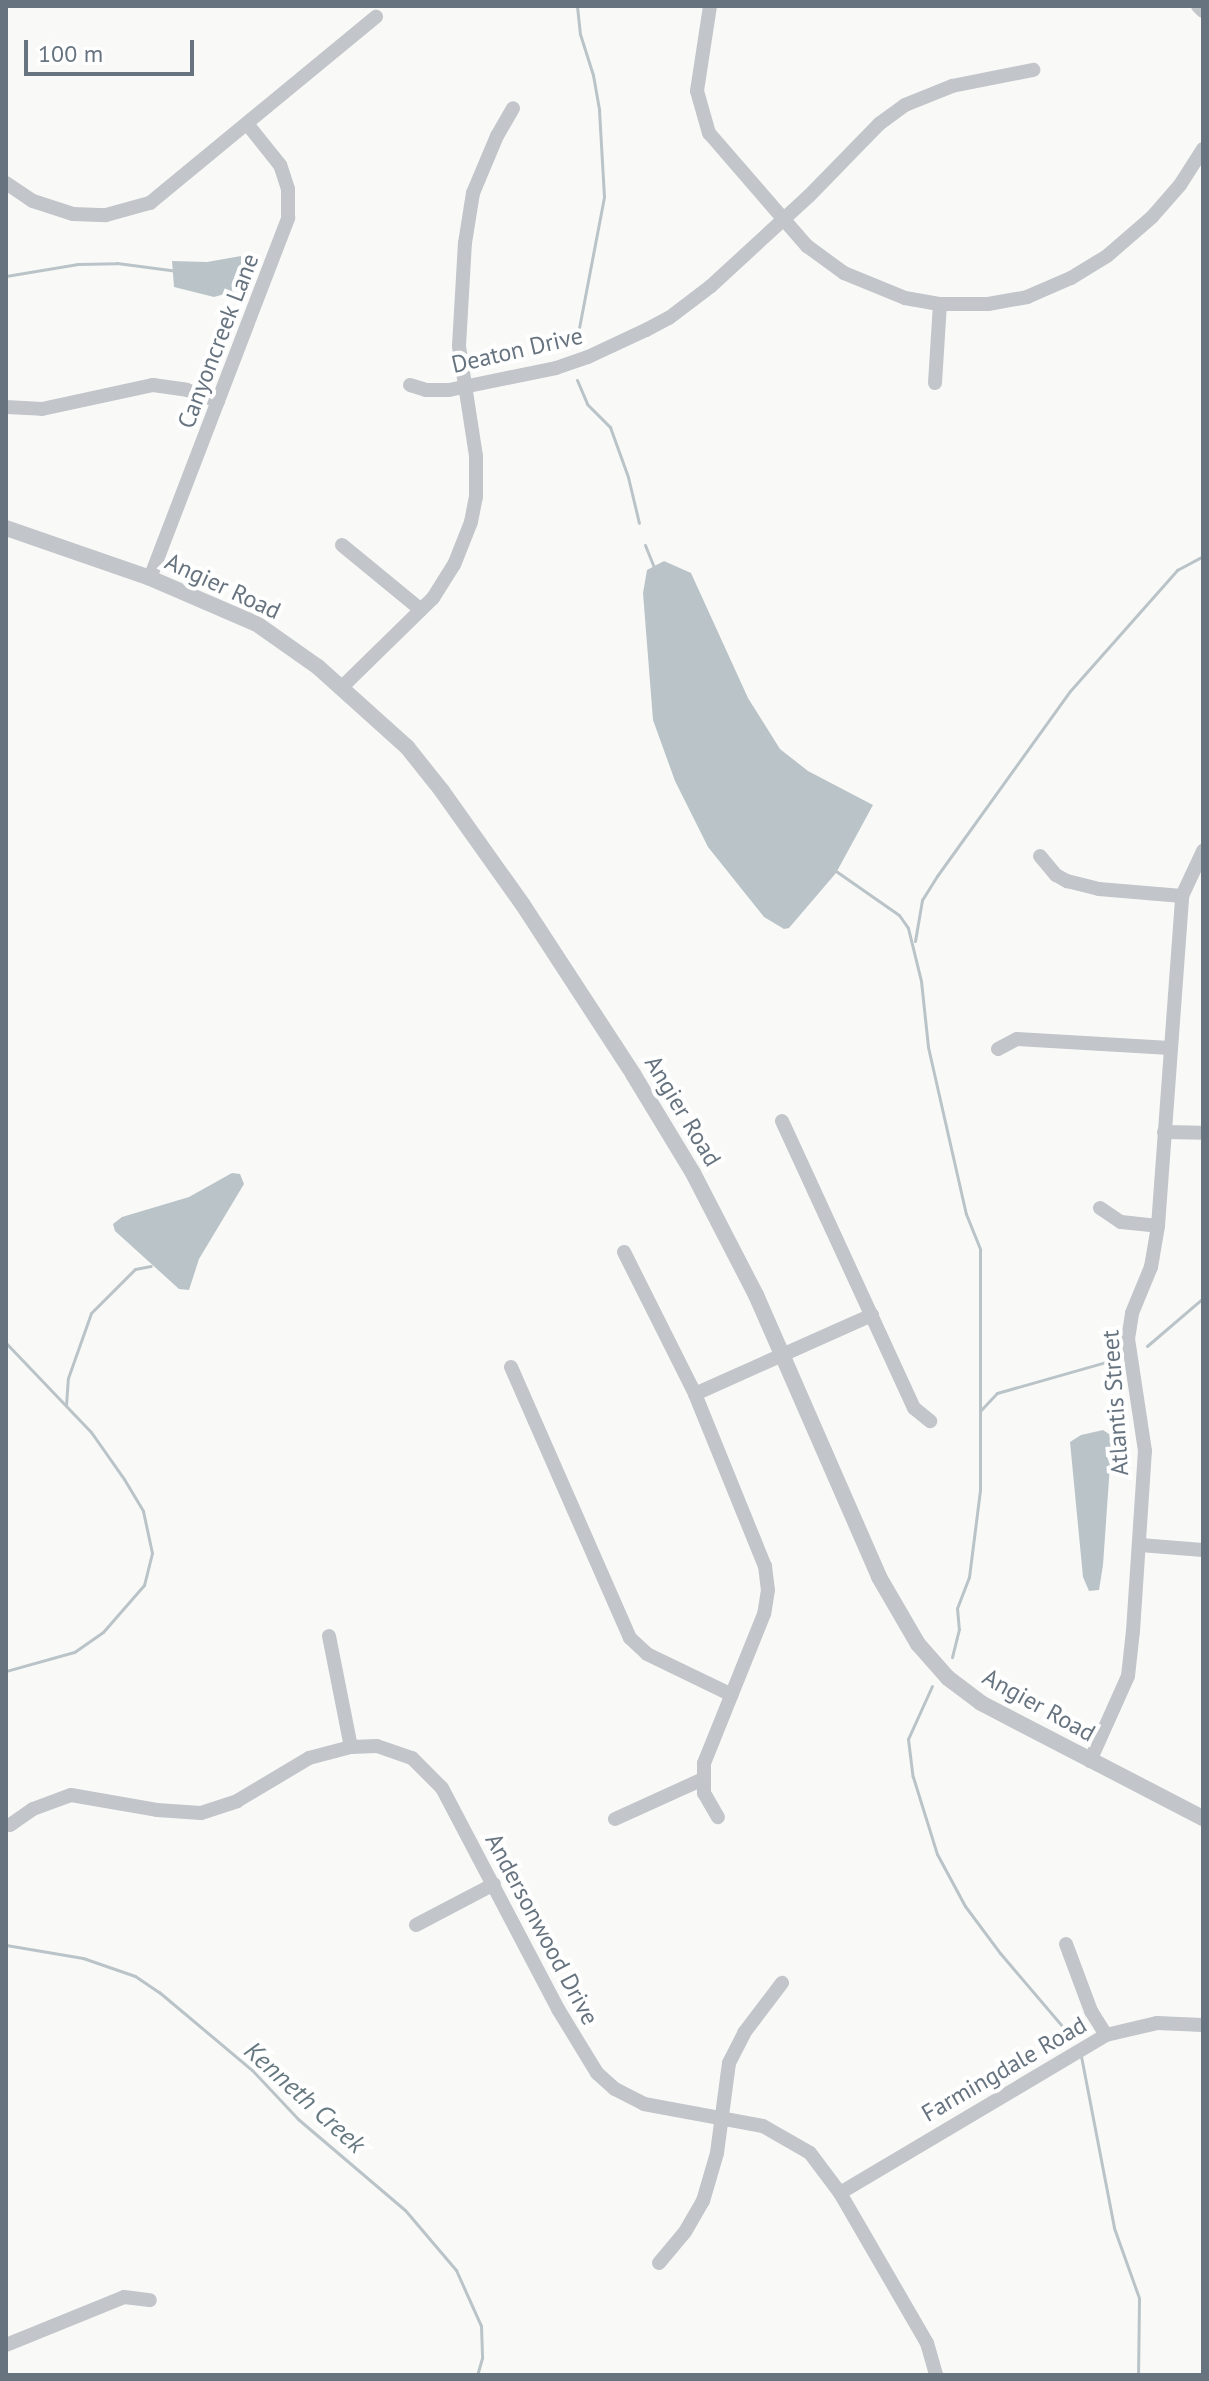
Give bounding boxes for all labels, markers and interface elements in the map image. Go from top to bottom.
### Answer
scale bar [28,24,198,74]
text: 100 m [38,38,103,69]
street label: Canyoncreek Lane [171,249,265,433]
street label: Deaton Drive [449,321,585,379]
street label: Angier Road [161,547,285,625]
street label: Angier Road [639,1050,727,1172]
street label: Atlantis Street [1096,1329,1134,1477]
street label: Angier Road [978,1662,1100,1748]
street label: Andersonwood Drive [479,1828,605,2030]
street label: Farmingdale Road [916,2010,1092,2128]
water label: Kenneth Creek [238,2035,372,2159]

